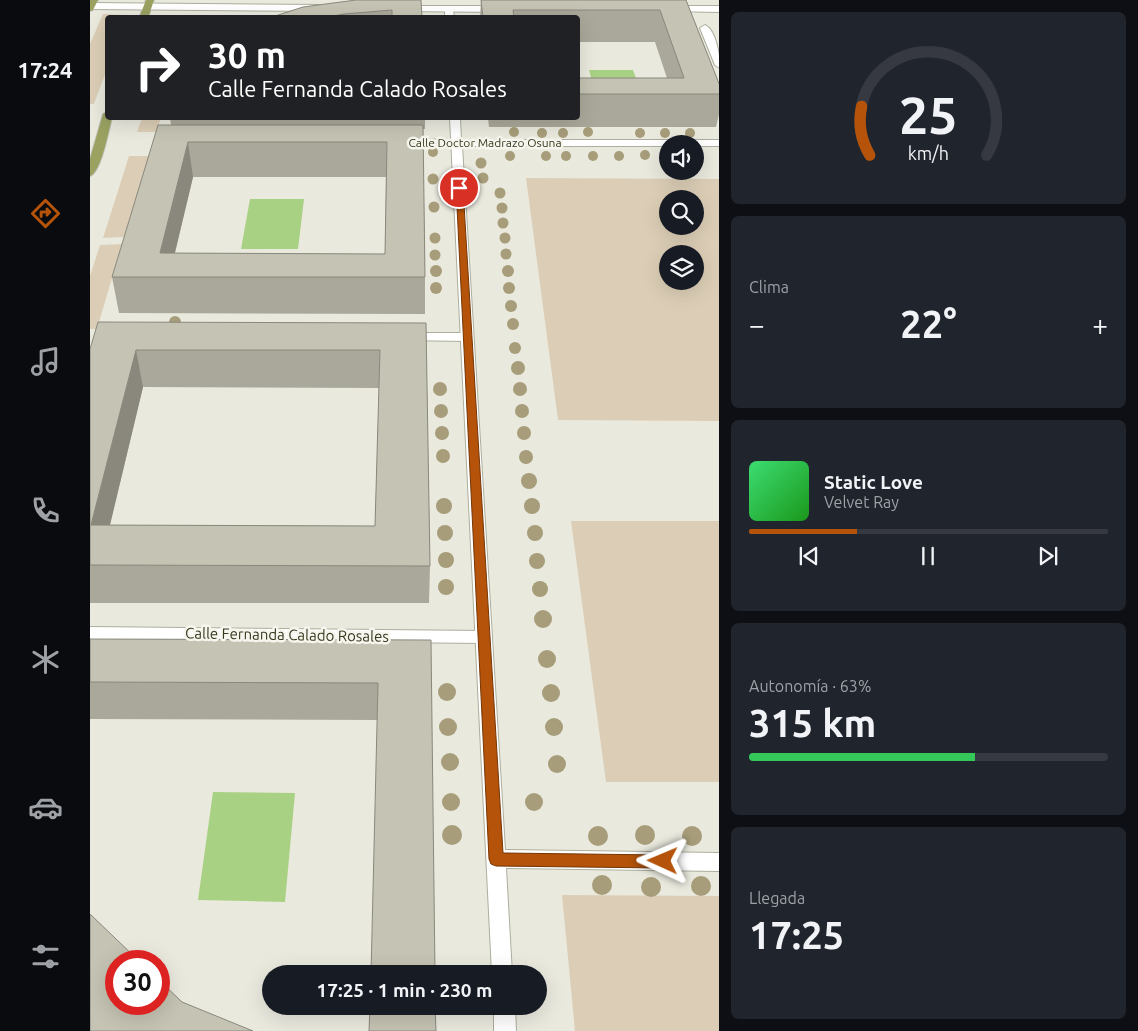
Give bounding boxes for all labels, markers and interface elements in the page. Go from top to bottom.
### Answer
icon: right [125,35,190,100]
text: 30 m [208,35,286,75]
text: 17:24 [17,57,73,82]
text: Calle Fernanda Calado Rosales [208,76,507,101]
text: 25 [899,86,958,144]
map controls [659,135,704,290]
button: sound [659,135,704,180]
street label: Calle Doctor Madrazo Osuna [408,136,562,149]
text: km/h [908,143,949,163]
pin [438,167,480,209]
icon: arrive [445,174,473,202]
button: search [659,190,704,235]
icon: directions [28,196,63,231]
button: layers [659,245,704,290]
text: Clima [749,278,789,296]
text: 22° [900,303,957,345]
text: − [749,309,765,340]
text: + [1092,309,1108,340]
icon: music [28,344,63,379]
text: Static Love [824,471,923,493]
icon: phone [28,493,63,528]
text: Velvet Ray [824,493,899,511]
icon: previous [795,542,823,570]
icon: pause [914,542,942,570]
icon: next [1034,542,1062,570]
street label: Calle Fernanda Calado Rosales [185,624,389,645]
icon: climate [28,642,63,677]
text: Autonomía · 63% [749,677,871,695]
text: 315 km [749,702,876,744]
icon: car [28,790,63,825]
position arrow [636,834,688,886]
text: Llegada [749,889,805,907]
text: 17:25 [749,914,844,956]
icon: filters [28,939,63,974]
speed limit sign: 30 [105,950,170,1015]
text: 17:25 · 1 min · 230 m [317,979,492,1001]

